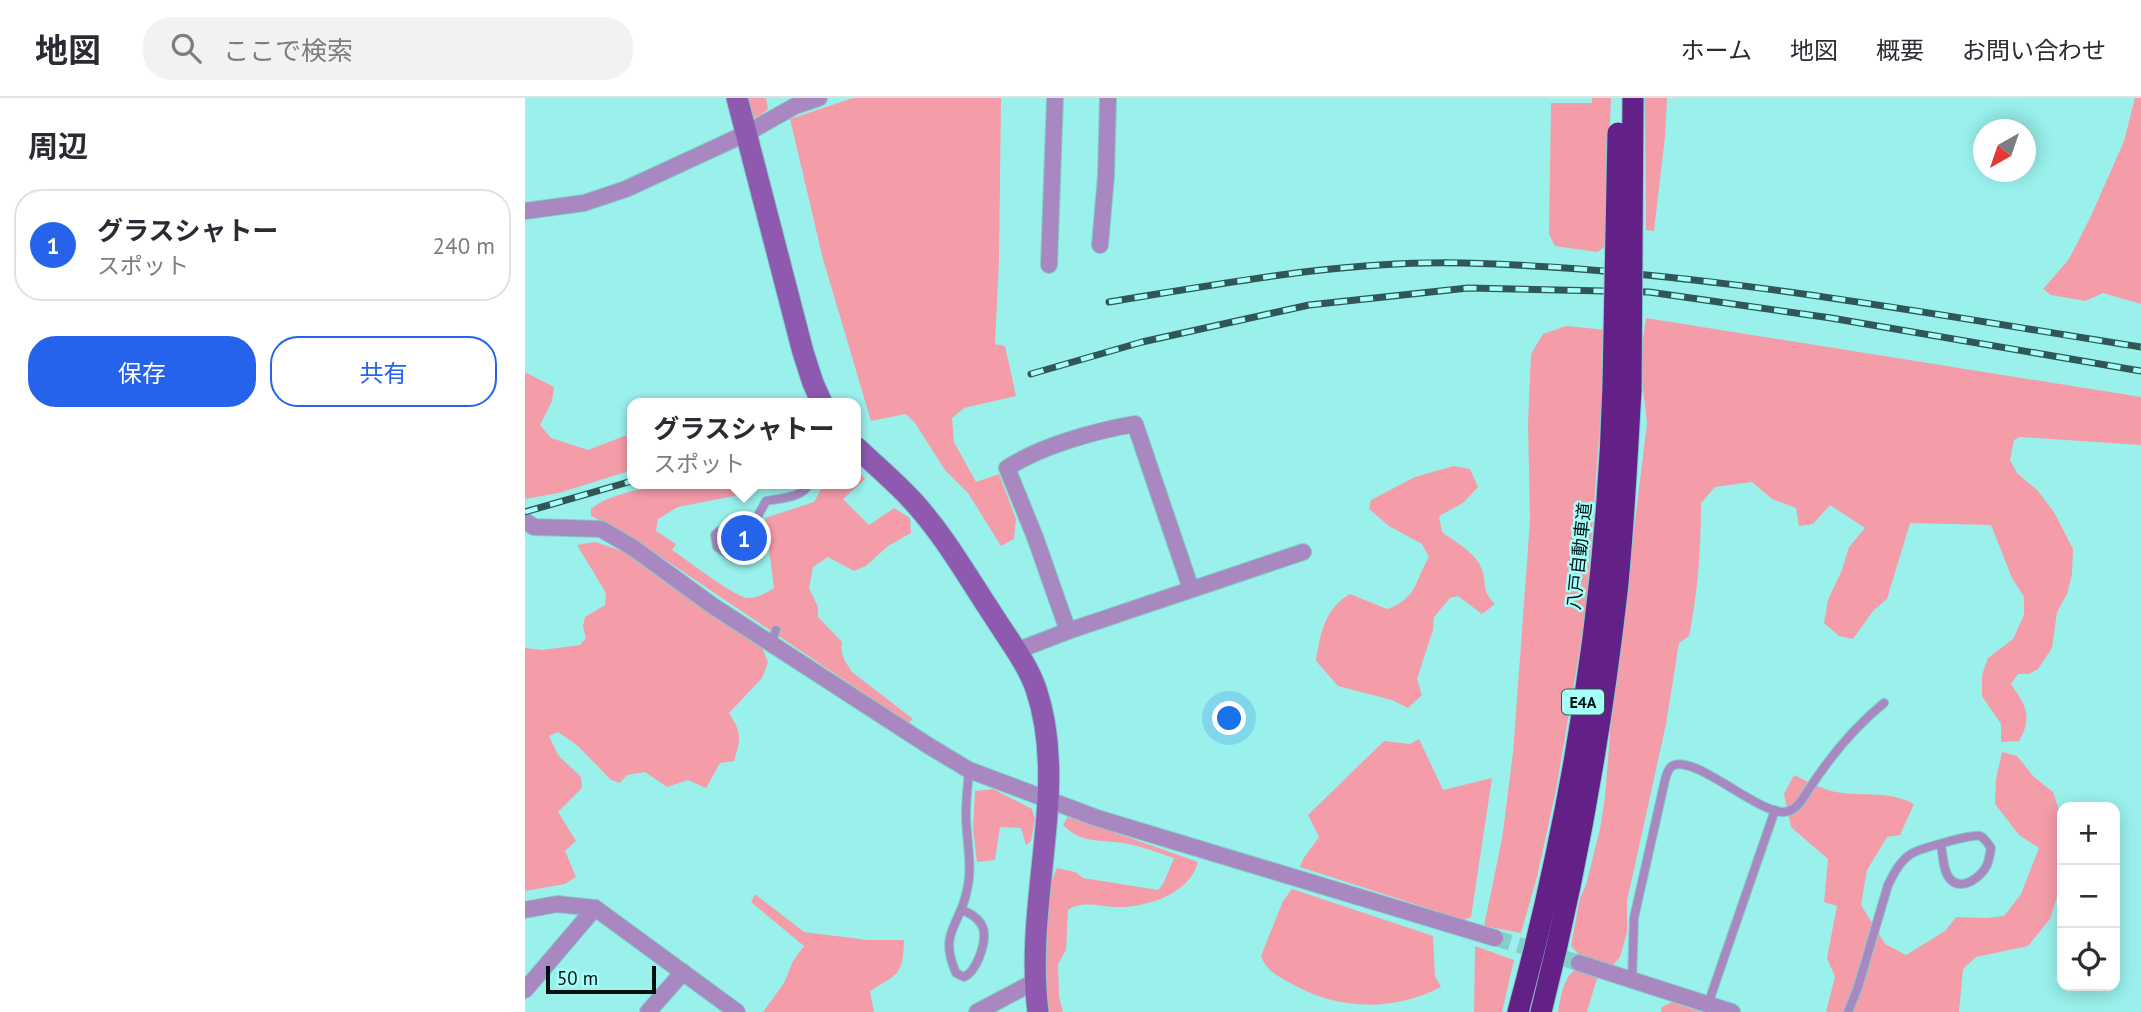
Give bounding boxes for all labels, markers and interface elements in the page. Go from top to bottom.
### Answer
search box [143,17,633,80]
text: 地図 [35,28,101,71]
icon: search [167,29,205,67]
text: ここで検索 [223,34,353,67]
text: ホーム [1681,35,1752,66]
text: 地図 [1790,35,1838,66]
text: 概要 [1876,35,1924,66]
text: お問い合わせ [1962,35,2106,66]
north arrow [1973,119,2036,182]
text: 周辺 [28,126,88,165]
text: グラスシャトー [97,214,278,247]
text: 1 [46,231,60,260]
text: 240 m [433,231,495,260]
text: スポット [97,251,189,280]
button: 保存 [28,336,256,407]
button: 共有 [270,336,497,407]
popup [627,398,861,489]
text: グラスシャトー [653,412,835,445]
text: スポット [653,449,745,478]
street label: 八戸自動車道 [1562,501,1596,611]
pin: 1 [721,512,767,564]
road number: E4A [1562,690,1604,715]
your location [1212,701,1246,735]
map controls [2057,802,2120,991]
button: + [2057,802,2120,865]
button: − [2057,865,2120,928]
button: locate [2057,928,2120,991]
scale bar [546,963,656,995]
text: 50 m [557,966,598,990]

